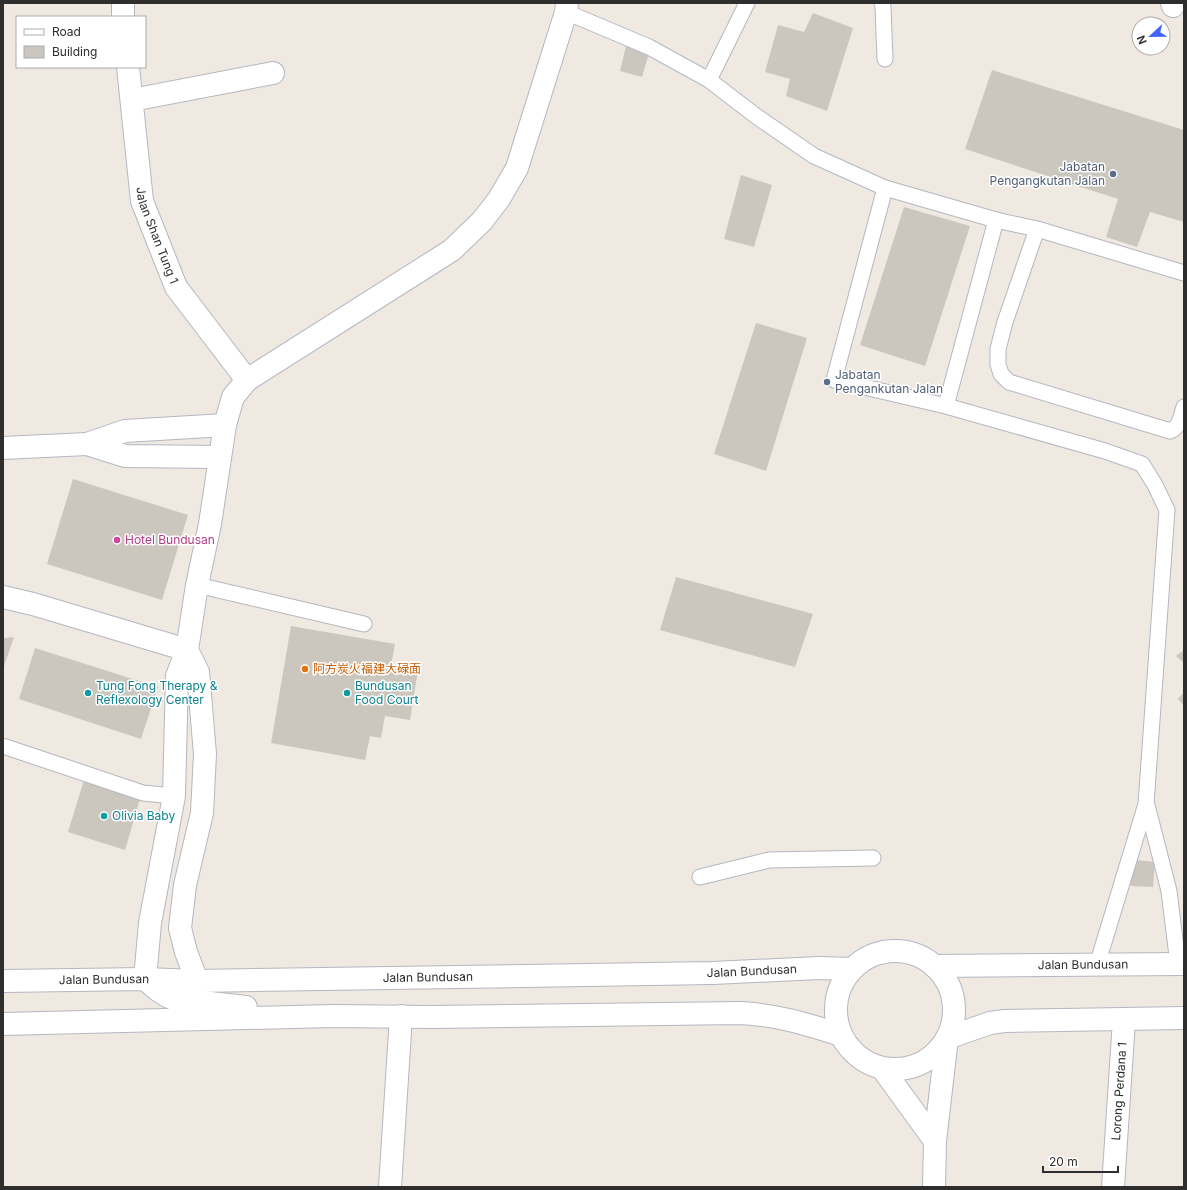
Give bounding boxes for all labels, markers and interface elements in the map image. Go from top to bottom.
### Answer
legend [16,16,146,68]
north arrow [1131,16,1171,56]
text: Road [52,24,81,39]
text: N [1134,33,1150,46]
text: Building [52,44,97,59]
place label: Jabatan Pengangkutan Jalan [990,159,1105,188]
marker: Jabatan Pengangkutan Jalan [1108,169,1118,179]
street label: Jalan Shan Tung 1 [134,186,182,286]
place label: Jabatan Pengankutan Jalan [835,367,943,396]
marker: Jabatan Pengankutan Jalan [822,377,832,387]
place label: Hotel Bundusan [125,532,215,547]
marker: Hotel Bundusan [112,535,122,545]
place label: 阿方炭火福建大碌面 [313,661,421,676]
marker: 阿方炭火福建大碌面 [300,664,310,674]
place label: Tung Fong Therapy & Reflexology Center [96,678,218,707]
place label: Bundusan Food Court [355,678,418,707]
marker: Tung Fong Therapy & Reflexology Center [83,688,93,698]
marker: Bundusan Food Court [342,688,352,698]
place label: Olivia Baby [112,808,175,823]
marker: Olivia Baby [99,811,109,821]
street label: Jalan Bundusan [1038,956,1128,972]
street label: Jalan Bundusan [707,961,797,980]
street label: Jalan Bundusan [383,969,473,985]
street label: Jalan Bundusan [59,971,150,987]
street label: Lorong Perdana 1 [1108,1042,1130,1141]
scale bar [1043,1148,1118,1174]
text: 20 m [1049,1154,1078,1169]

